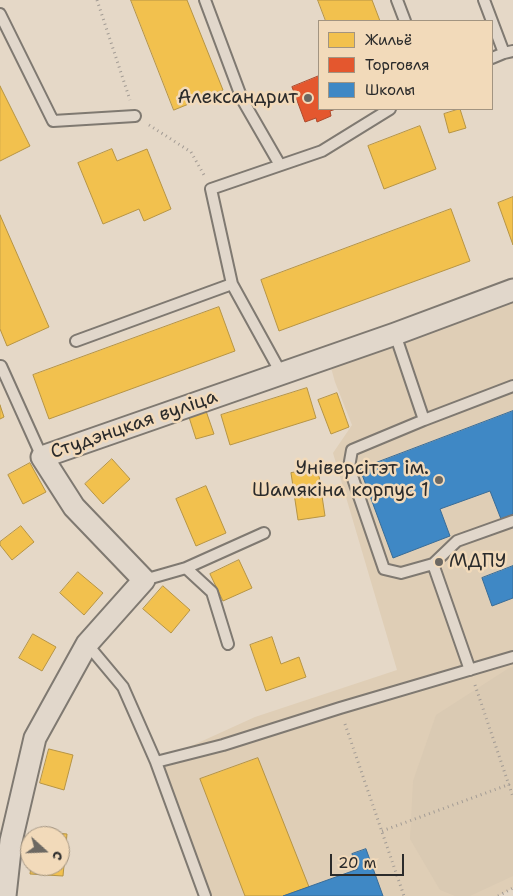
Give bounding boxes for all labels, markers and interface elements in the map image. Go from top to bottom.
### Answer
legend [318,20,493,110]
text: Жильё [365,30,412,50]
text: Торговля [365,55,430,75]
text: Школы [365,80,415,100]
place label: Александрит [177,87,298,109]
marker: Александрит [302,92,314,104]
street label: Студэнцкая вуліца [48,386,220,464]
place label: Універсітэт ім. Шамякіна корпус 1 [252,458,429,502]
marker: Універсітэт ім. Шамякіна корпус 1 [433,474,445,486]
place label: МДПУ [449,551,506,573]
marker: МДПУ [433,556,445,568]
north arrow [20,826,70,876]
scale bar [333,844,407,876]
text: С [48,849,68,863]
text: 20 m [338,853,377,873]

